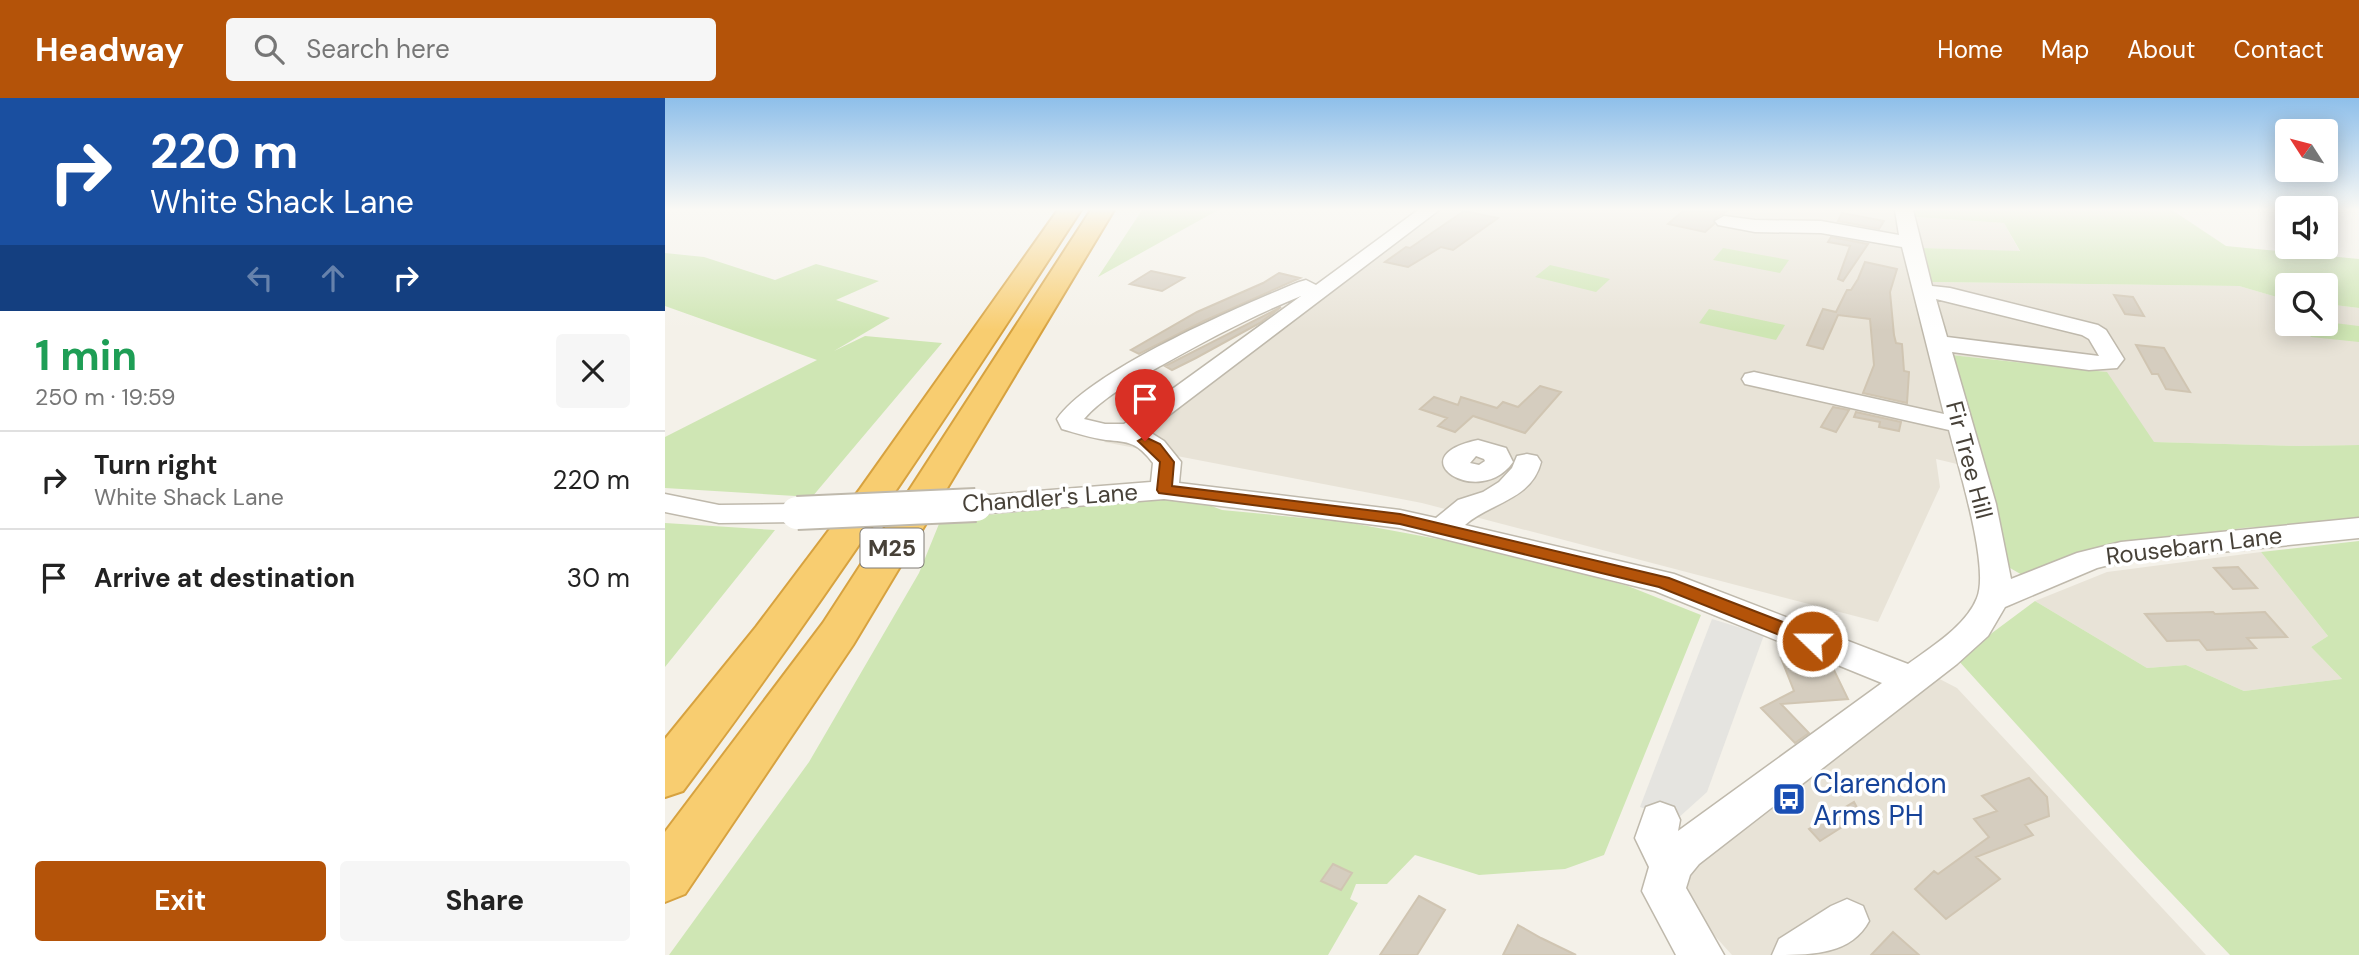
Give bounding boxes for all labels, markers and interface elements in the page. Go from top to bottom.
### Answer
search box [226,18,716,81]
text: Headway [35,28,184,71]
icon: search [250,30,288,68]
text: Search here [306,32,450,66]
text: Home [1937,34,2003,65]
text: Map [2041,34,2089,65]
text: About [2127,34,2196,65]
text: Contact [2234,34,2324,65]
text: 220 m [150,119,298,183]
north arrow [2275,119,2338,182]
map controls [2275,119,2338,336]
icon: right [35,126,126,217]
text: White Shack Lane [150,181,414,223]
button: sound [2275,196,2338,259]
icon: left [241,259,279,297]
icon: ahead [314,259,352,297]
icon: right [387,259,425,297]
button: search [2275,273,2338,336]
text: 1 min [35,328,137,383]
button: close [556,334,630,408]
pin [1115,369,1175,441]
icon: arrive [1126,380,1164,418]
text: 250 m · 19:59 [35,382,175,412]
street label: Fir Tree Hill [1939,397,2000,522]
text: Turn right [94,448,218,482]
icon: right [35,461,73,499]
text: 220 m [552,463,630,497]
street label: Chandler's Lane [961,476,1139,519]
text: White Shack Lane [94,482,284,512]
street label: Rousebarn Lane [2104,519,2284,572]
road number: M25 [861,529,923,568]
icon: arrive [35,559,73,597]
text: Arrive at destination [94,561,355,595]
text: 30 m [567,561,630,595]
position arrow [1775,604,1849,678]
place label: Clarendon Arms PH [1813,765,1947,834]
bus stop icon: Clarendon Arms PH [1770,780,1808,818]
button: Exit [35,861,326,941]
button: Share [340,861,630,941]

